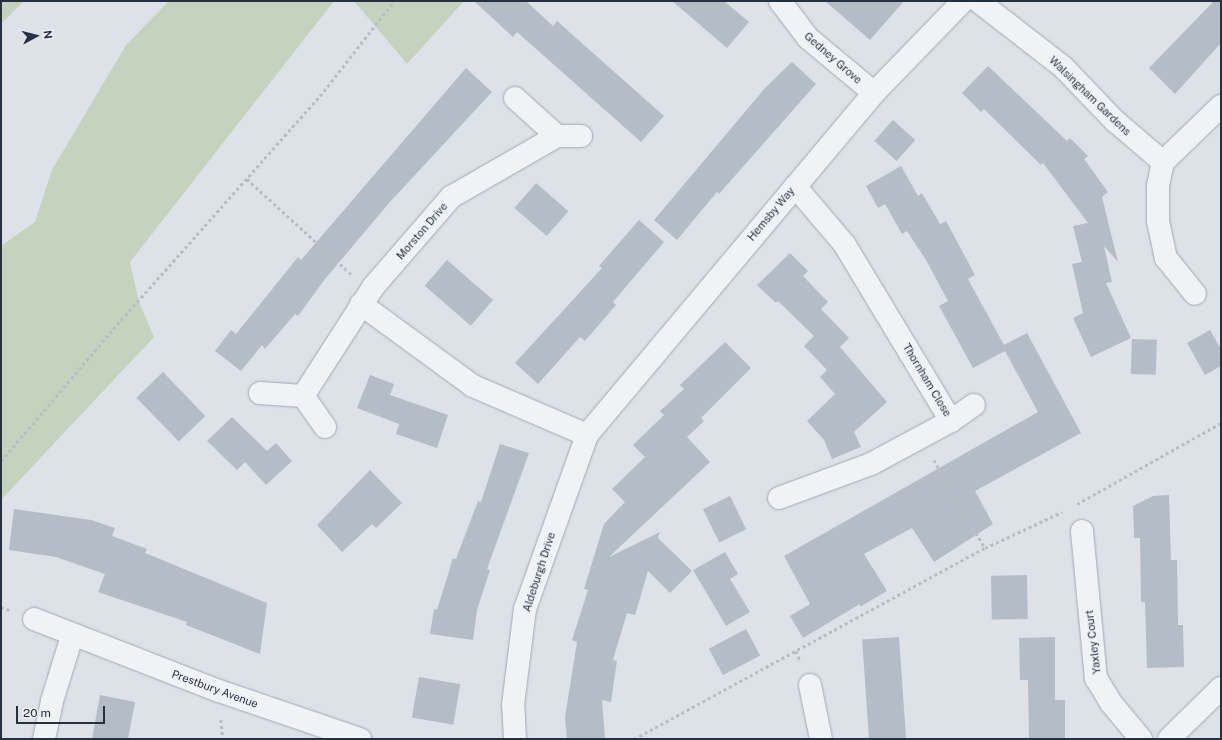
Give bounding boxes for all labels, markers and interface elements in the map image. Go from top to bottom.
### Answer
north arrow [16,16,56,56]
street label: Gedney Grove [801,29,865,87]
text: N [41,30,54,40]
street label: Walsingham Gardens [1046,54,1134,138]
street label: Hemsby Way [745,184,797,244]
street label: Morston Drive [394,200,450,262]
street label: Thornham Close [900,341,954,419]
street label: Aldeburgh Drive [520,531,558,613]
street label: Yaxley Court [1083,609,1103,675]
street label: Prestbury Avenue [170,667,260,711]
scale bar [18,698,107,724]
text: 20 m [23,706,51,720]

